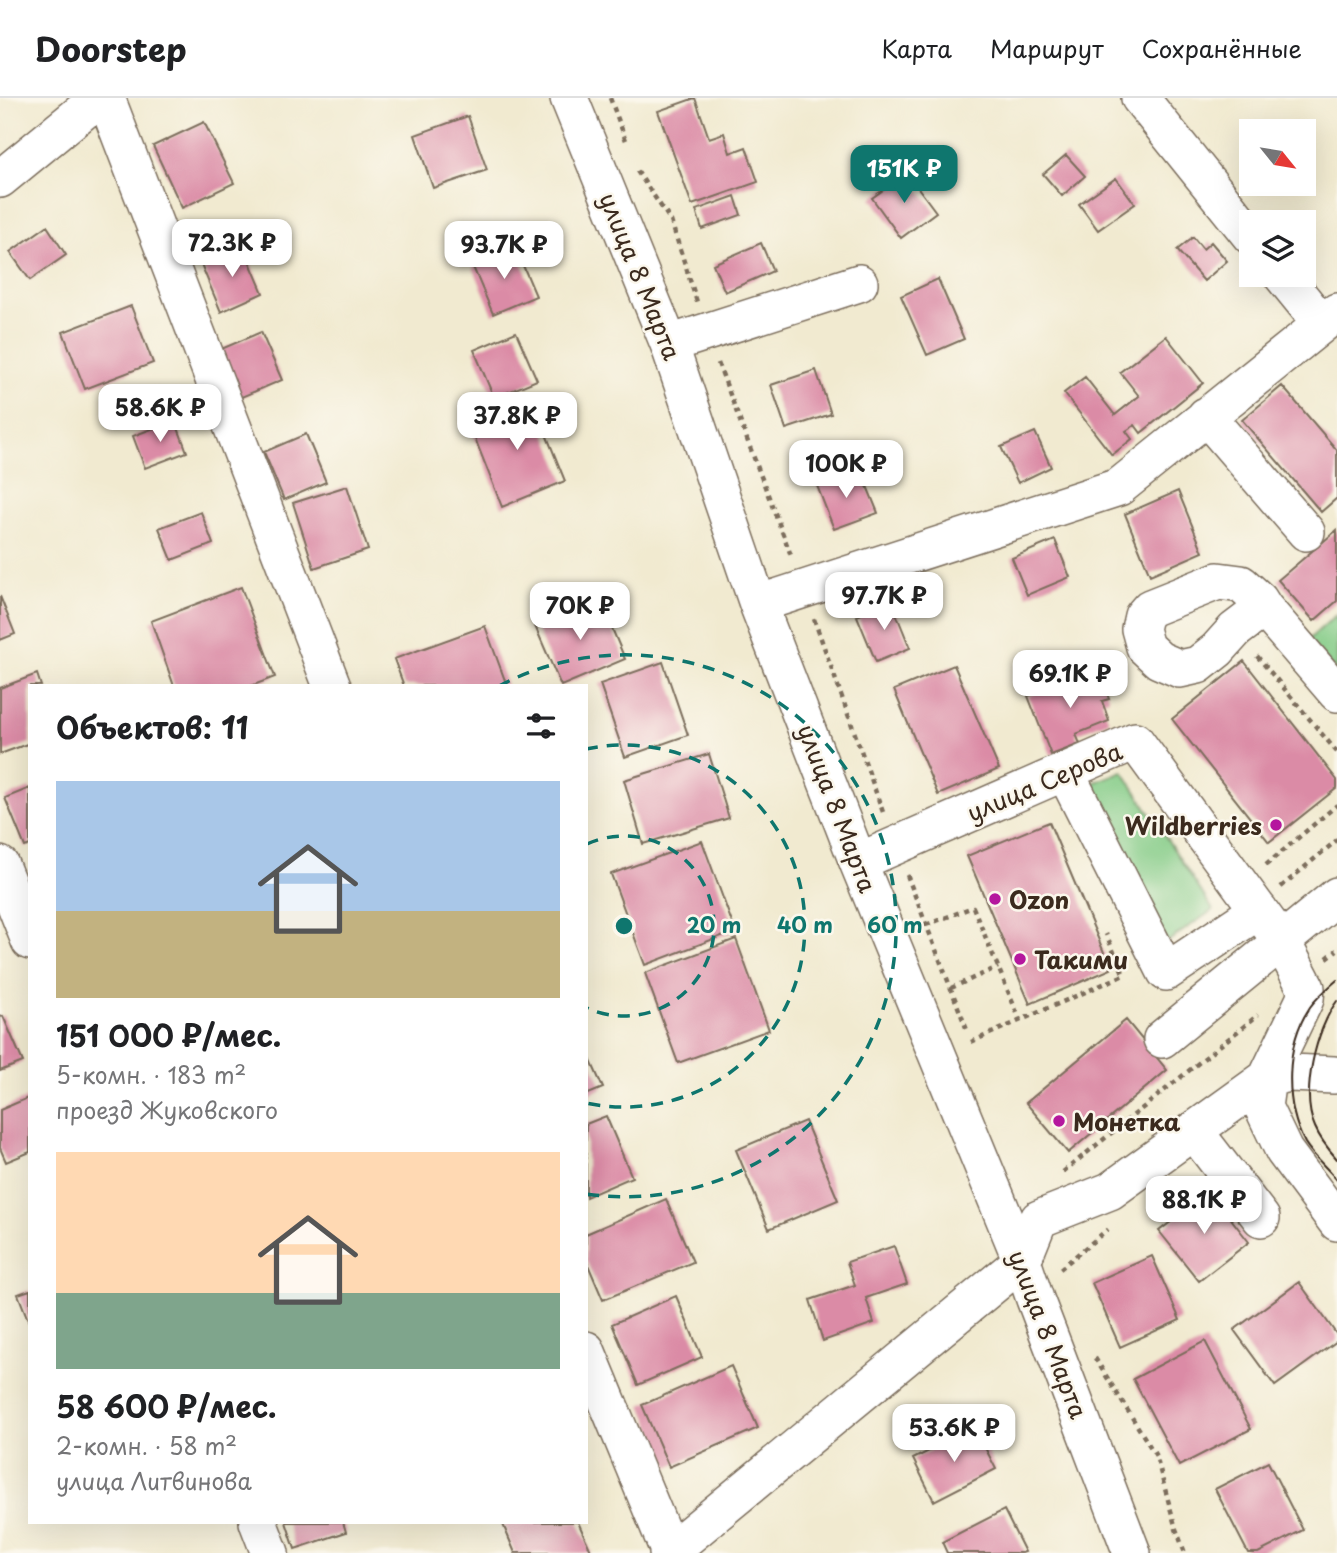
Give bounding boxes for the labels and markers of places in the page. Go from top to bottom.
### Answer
pin: 151K ₽ [847,146,961,205]
pin: 72.3K ₽ [167,220,297,279]
pin: 93.7K ₽ [439,222,569,281]
pin: 58.6K ₽ [95,384,225,444]
pin: 37.8K ₽ [452,392,582,452]
pin: 100K ₽ [789,440,903,500]
pin: 97.7K ₽ [819,573,949,632]
pin: 70K ₽ [531,582,629,642]
pin: 69.1K ₽ [1005,650,1135,710]
place label: Wildberries [1125,807,1262,843]
marker: Wildberries [1268,817,1284,833]
place label: Ozon [1009,881,1069,917]
marker: Ozon [987,891,1003,907]
centre of rings [612,914,636,938]
place label: Такими [1034,941,1129,977]
marker: Такими [1012,951,1028,967]
place label: Монетка [1073,1103,1181,1139]
marker: Монетка [1051,1113,1067,1129]
pin: 88.1K ₽ [1139,1176,1269,1236]
pin: 53.6K ₽ [889,1404,1019,1464]

